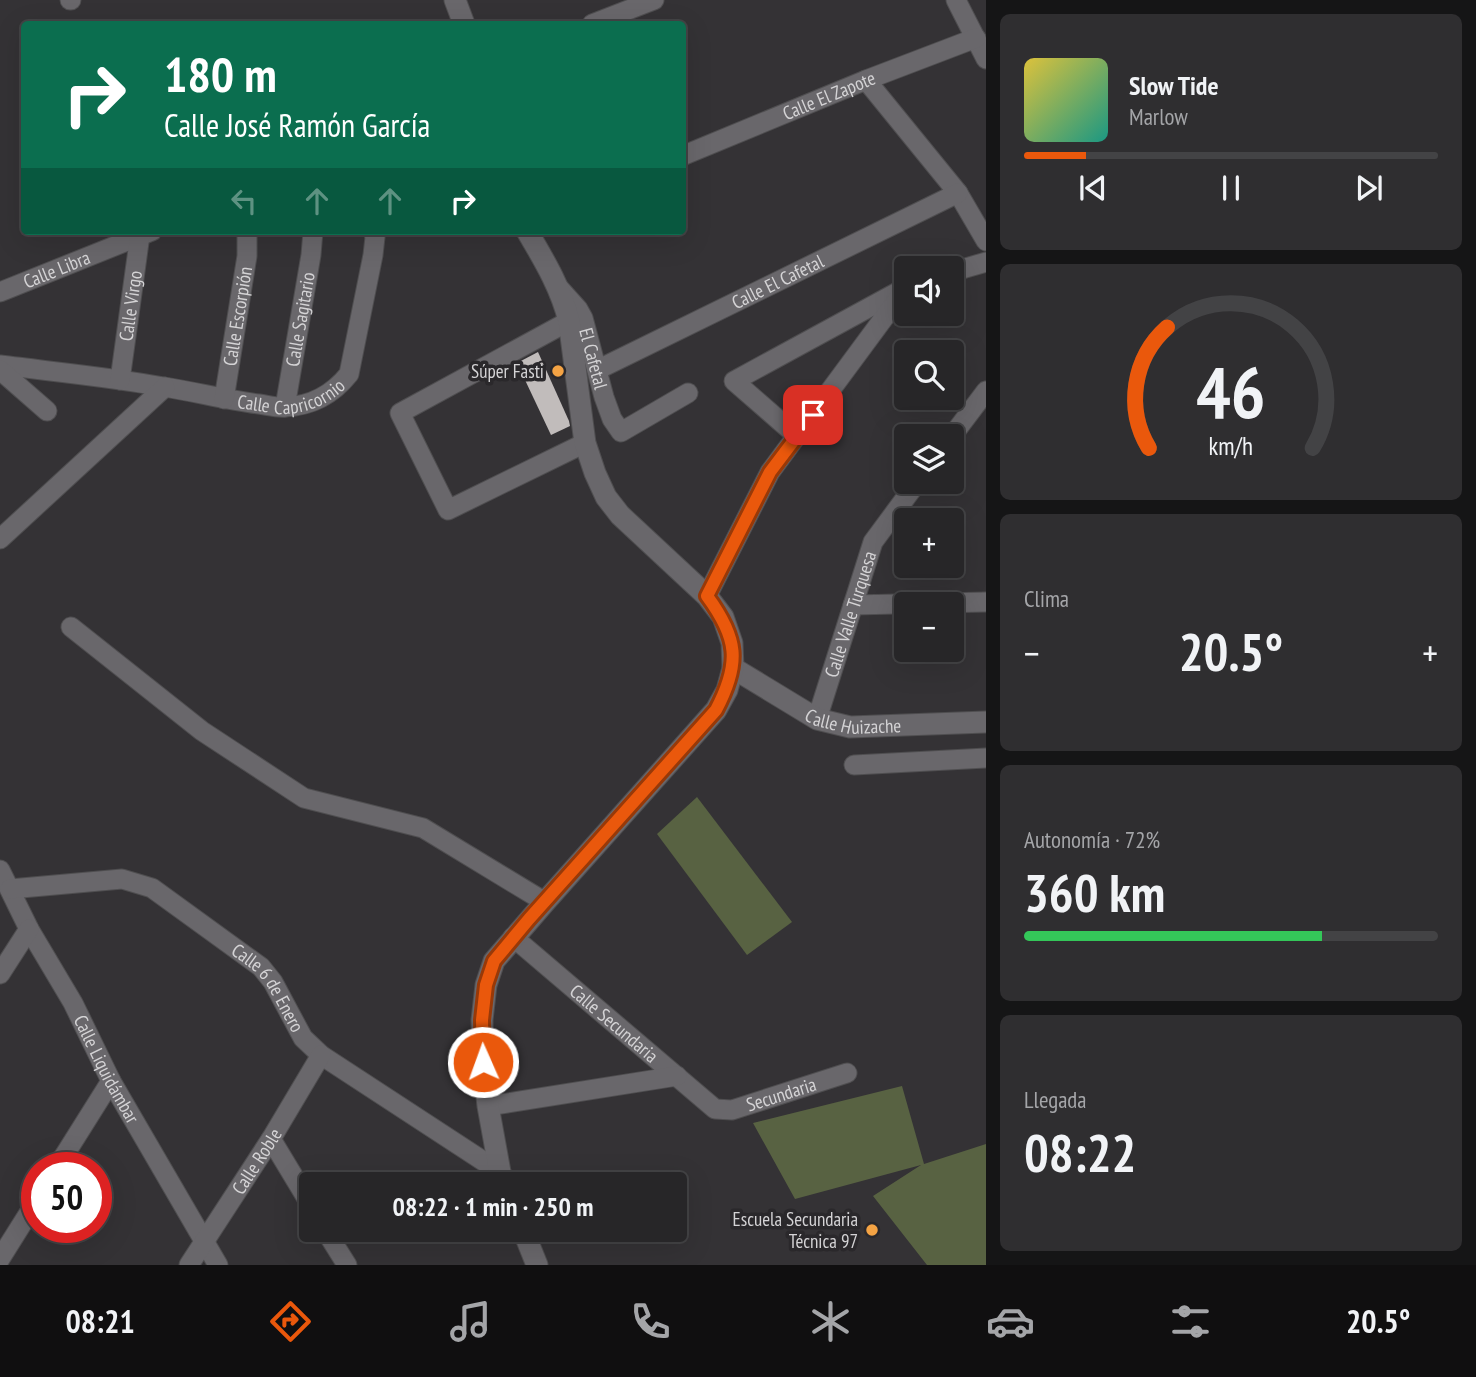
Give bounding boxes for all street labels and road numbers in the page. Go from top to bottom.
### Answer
street label: Calle El Zapote [779,66,879,125]
street label: Calle Libra [20,245,94,293]
street label: Calle El Cafetal [728,249,828,314]
street label: Calle Escorpión [218,265,257,367]
street label: Calle Virgo [114,269,147,343]
street label: Calle Sagitario [280,270,320,368]
street label: El Cafetal [574,325,614,392]
street label: Calle Capricornio [236,373,350,419]
street label: Calle Valle Turquesa [819,548,881,680]
street label: Calle Huizache [801,703,902,739]
street label: Calle 6 de Enero [227,938,310,1036]
street label: Calle Secundaria [565,979,663,1068]
street label: Calle Liquidámbar [69,1011,145,1128]
street label: Secundaria [743,1072,819,1117]
street label: Calle Roble [226,1124,287,1199]

